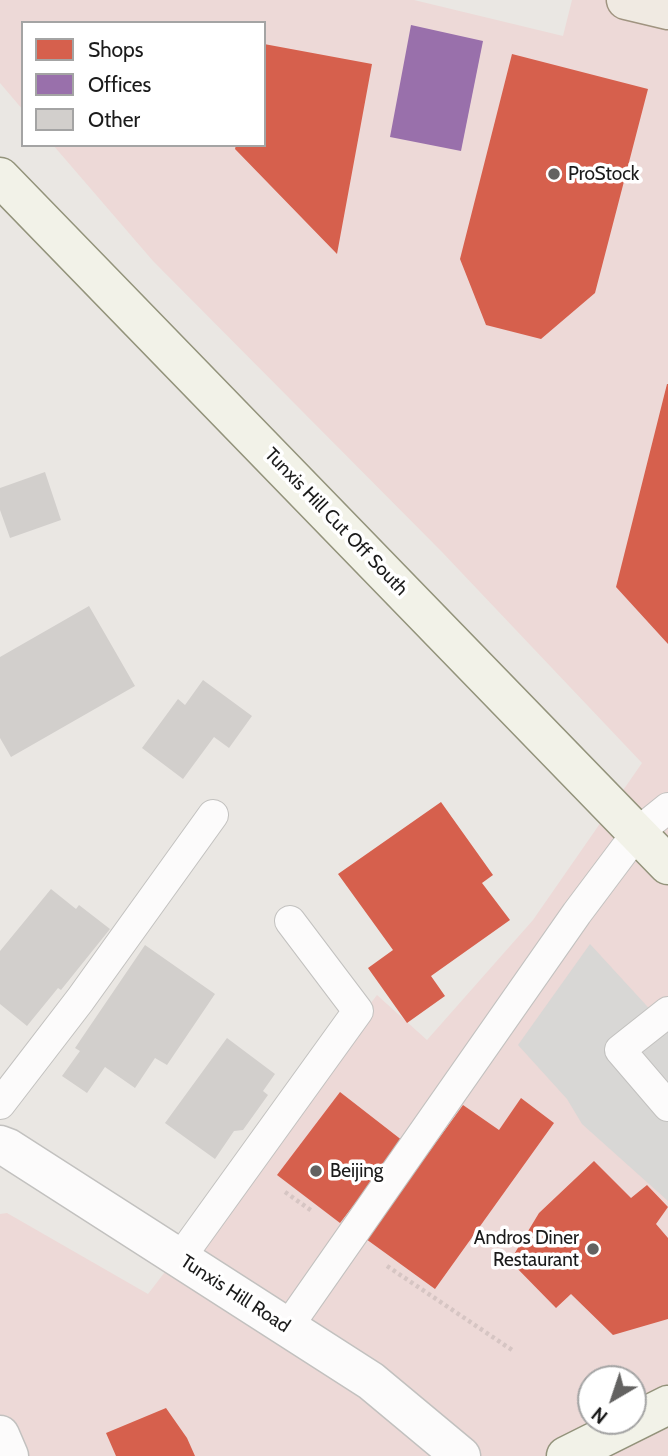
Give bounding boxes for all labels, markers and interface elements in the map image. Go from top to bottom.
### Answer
legend [21,21,266,147]
text: Shops [88,37,143,62]
text: Offices [88,72,151,97]
text: Other [88,107,140,132]
place label: ProStock [568,163,639,185]
marker: ProStock [546,166,562,182]
street label: Tunxis Hill Cut Off South [260,443,412,601]
place label: Beijing [330,1160,383,1182]
marker: Beijing [308,1163,324,1179]
place label: Andros Diner Restaurant [474,1227,579,1271]
marker: Andros Diner Restaurant [585,1241,601,1257]
street label: Tunxis Hill Road [176,1250,294,1338]
north arrow [577,1365,647,1435]
text: N [587,1402,612,1428]

